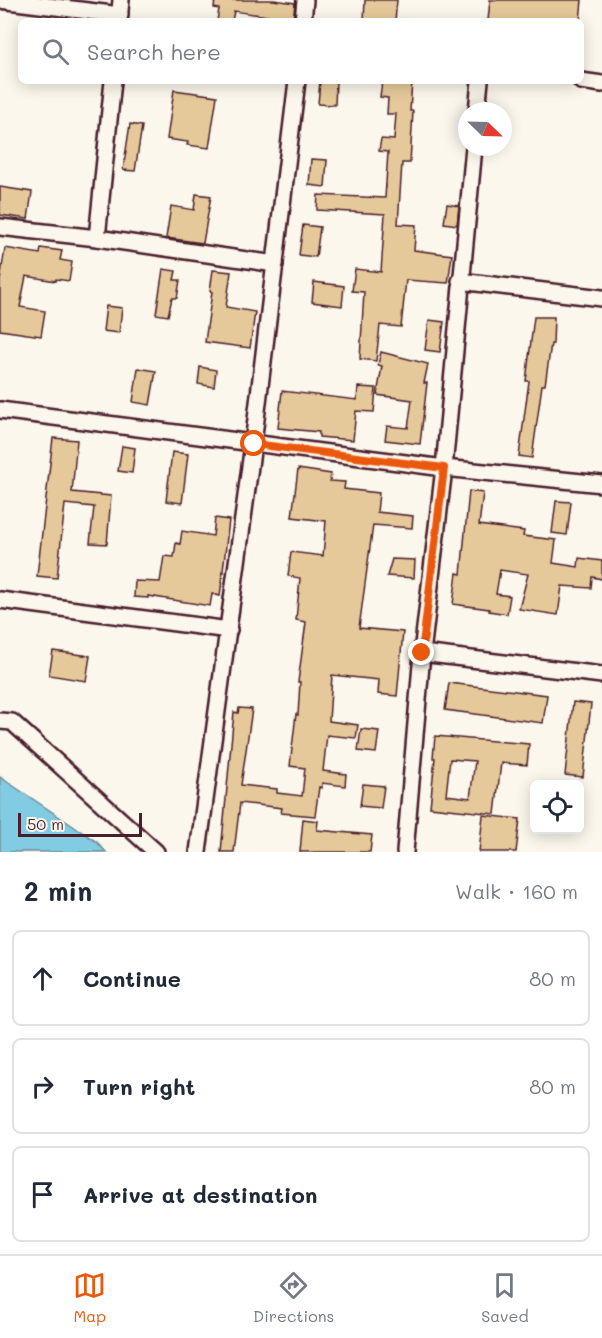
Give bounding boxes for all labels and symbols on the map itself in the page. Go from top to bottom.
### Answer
north arrow [458,102,512,156]
route start [240,430,266,456]
route end [408,639,434,665]
scale bar [18,810,142,838]

